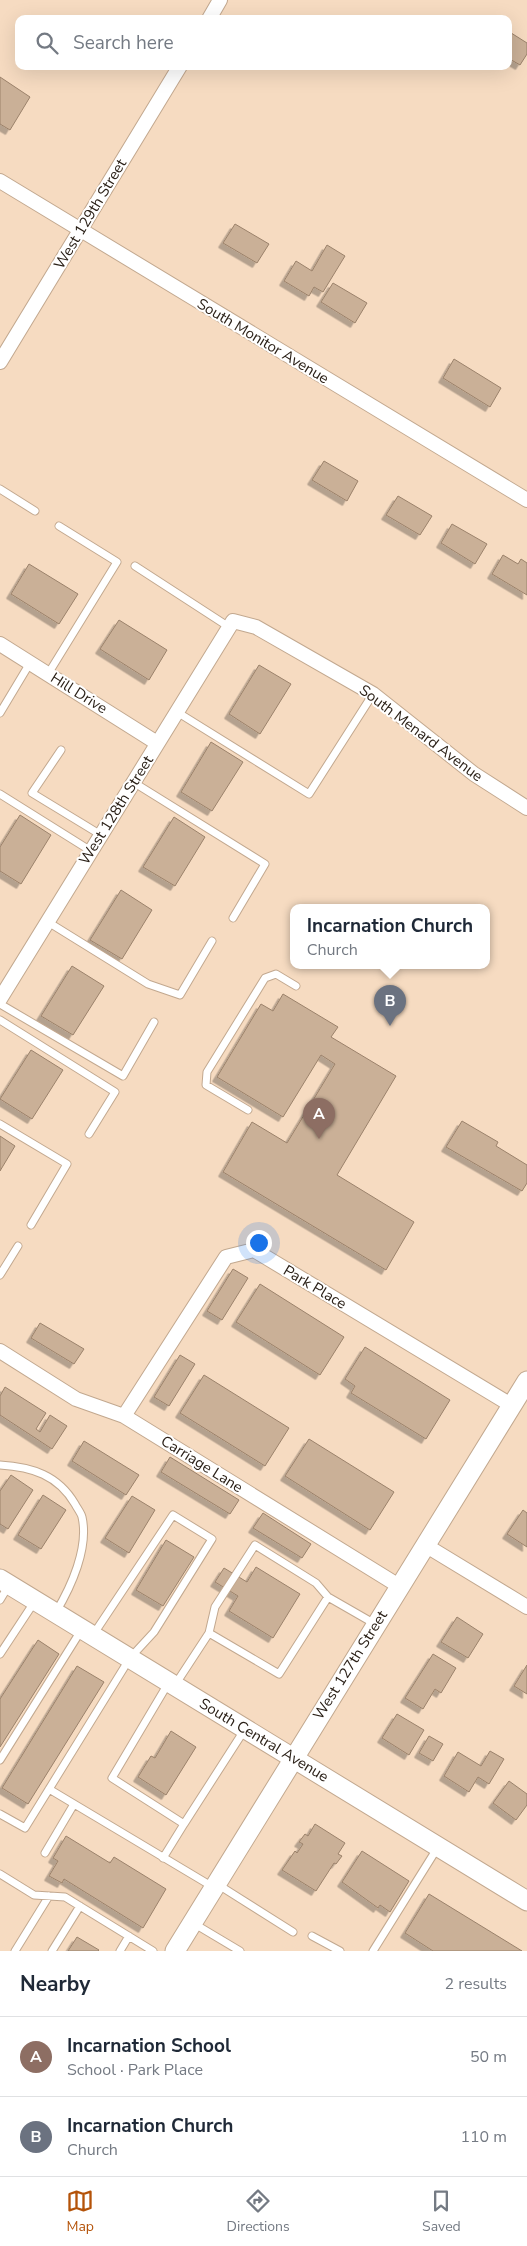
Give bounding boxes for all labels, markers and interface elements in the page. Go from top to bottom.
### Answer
search box [15,15,512,70]
icon: search [33,29,61,57]
text: Search here [73,30,174,56]
street label: West 129th Street [49,154,131,273]
street label: South Monitor Avenue [193,294,333,388]
street label: Hill Drive [47,668,111,718]
street label: South Menard Avenue [355,680,487,786]
street label: West 128th Street [74,751,158,868]
popup [290,904,490,969]
text: Incarnation Church [307,913,473,939]
text: Church [307,939,358,961]
pin: B [374,985,406,1026]
pin: A [303,1098,335,1139]
your location [246,1230,272,1256]
street label: Park Place [280,1260,350,1314]
street label: Carriage Lane [157,1431,247,1497]
street label: West 127th Street [308,1606,392,1723]
street label: South Central Avenue [196,1693,332,1787]
text: Nearby [20,1970,90,1998]
text: 2 results [445,1973,507,1995]
text: Incarnation School [67,2033,231,2059]
text: A [30,2046,42,2068]
text: 50 m [470,2046,507,2068]
text: School · Park Place [67,2059,203,2081]
text: Incarnation Church [67,2113,233,2139]
text: B [30,2126,42,2148]
text: 110 m [460,2126,507,2148]
text: Church [67,2139,118,2161]
tab: Map [66,2187,94,2236]
tab: Directions [227,2187,290,2236]
tab: Saved [422,2187,461,2236]

